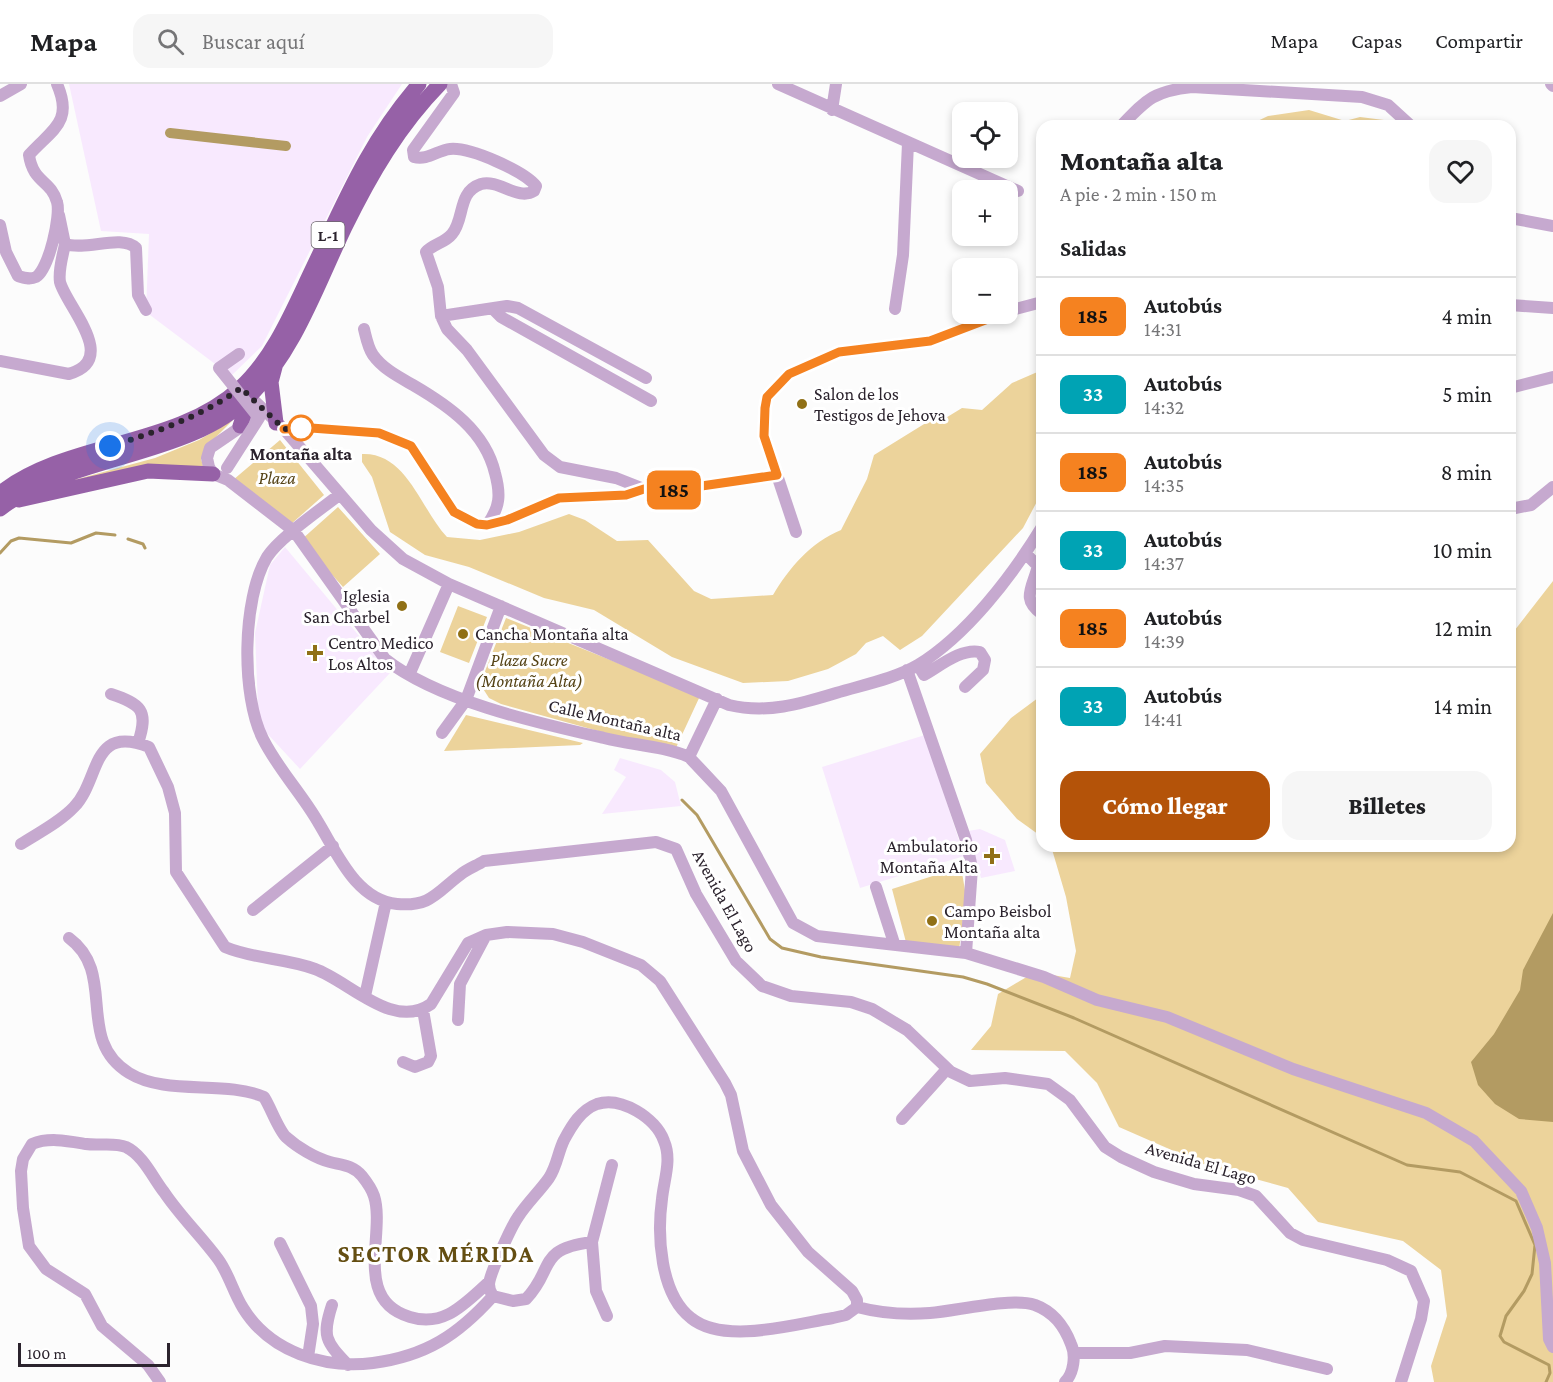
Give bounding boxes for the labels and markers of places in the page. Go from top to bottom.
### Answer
place label: Salon de los Testigos de Jehova [814,384,946,425]
marker: Salon de los Testigos de Jehova [795,397,809,411]
marker: Montaña alta [288,415,314,441]
place label: Montaña alta [250,444,352,464]
place label: Iglesia San Charbel [303,586,390,627]
marker: Iglesia San Charbel [395,599,409,613]
place label: Cancha Montaña alta [475,624,629,644]
marker: Cancha Montaña alta [456,627,470,641]
place label: Centro Medico Los Altos [328,633,434,674]
marker: Centro Medico Los Altos [306,644,324,662]
place label: Ambulatorio Montaña Alta [880,836,978,877]
marker: Ambulatorio Montaña Alta [983,847,1001,865]
place label: Campo Beisbol Montaña alta [944,901,1052,942]
marker: Campo Beisbol Montaña alta [925,914,939,928]

